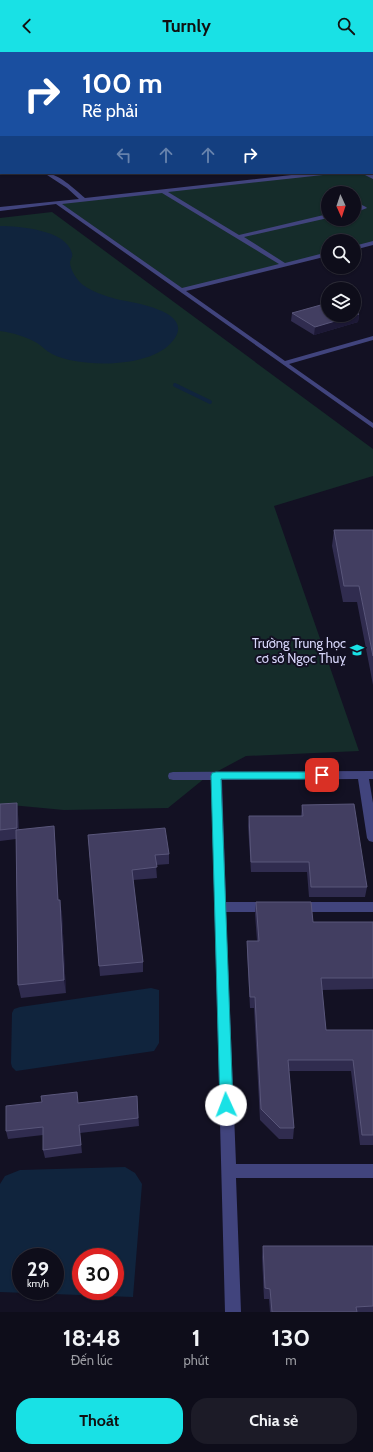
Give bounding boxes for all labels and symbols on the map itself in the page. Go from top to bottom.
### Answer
north arrow [321,186,361,226]
place label: Trường Trung học cơ sở Ngọc Thuỵ [252,635,346,666]
school or university icon: Trường Trung học cơ sở Ngọc Thuỵ [349,642,365,658]
pin [305,758,339,792]
position arrow [205,1084,247,1126]
speed limit sign: 30 [72,1248,124,1300]

